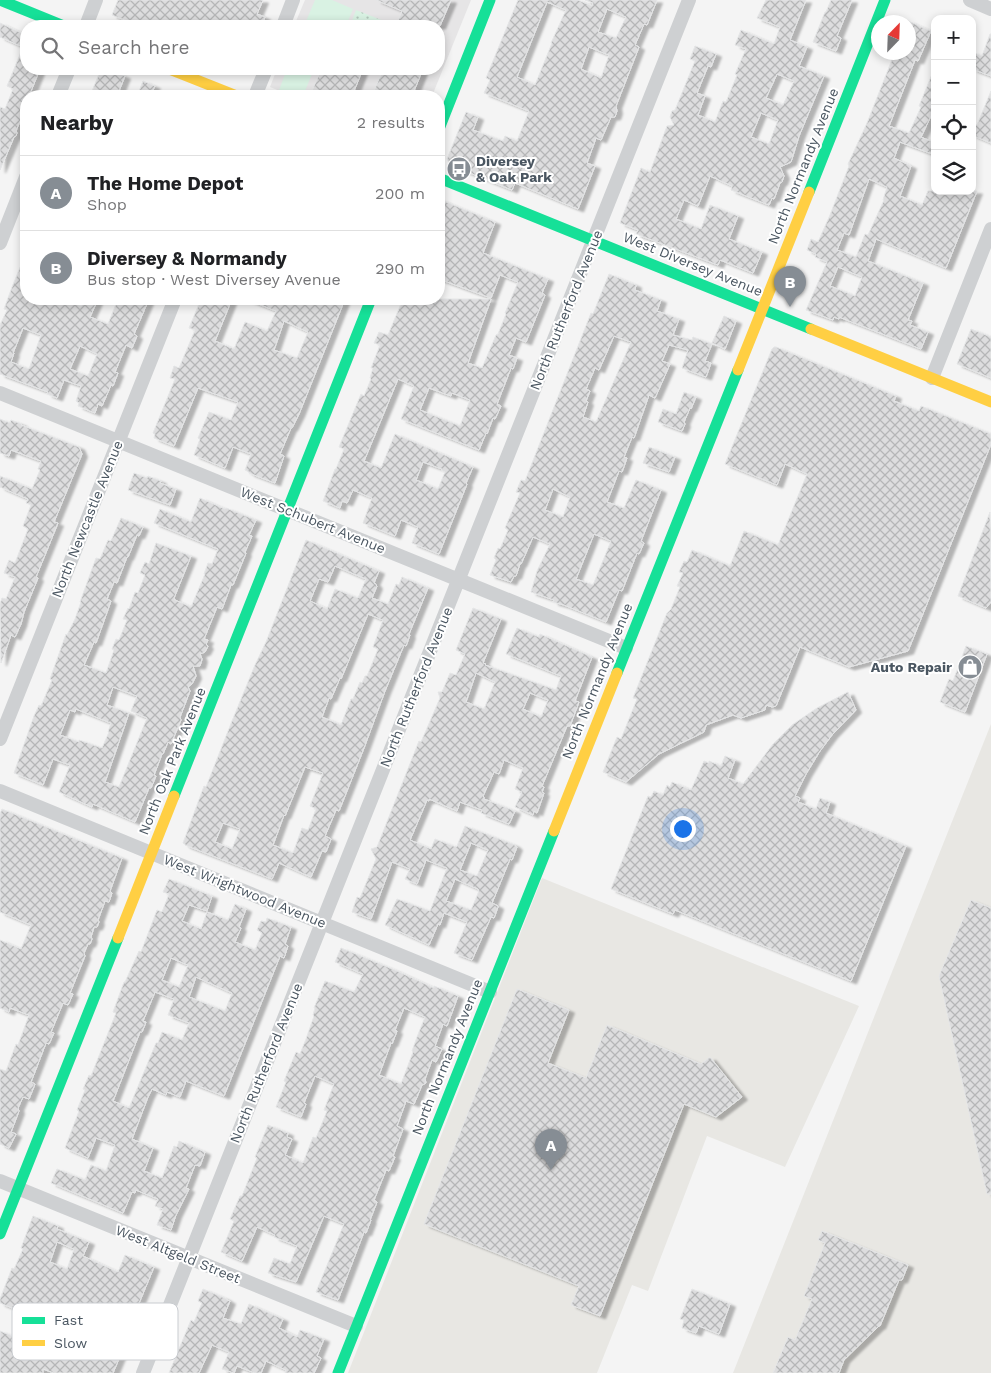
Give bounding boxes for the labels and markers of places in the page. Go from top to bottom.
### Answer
place label: Diversey & Oak Park [476,153,552,185]
bus stop icon: Diversey & Oak Park [446,156,472,182]
pin: B [774,266,806,307]
shop icon: Auto Repair [957,654,983,680]
place label: Auto Repair [871,659,952,675]
pin: A [535,1129,567,1170]

